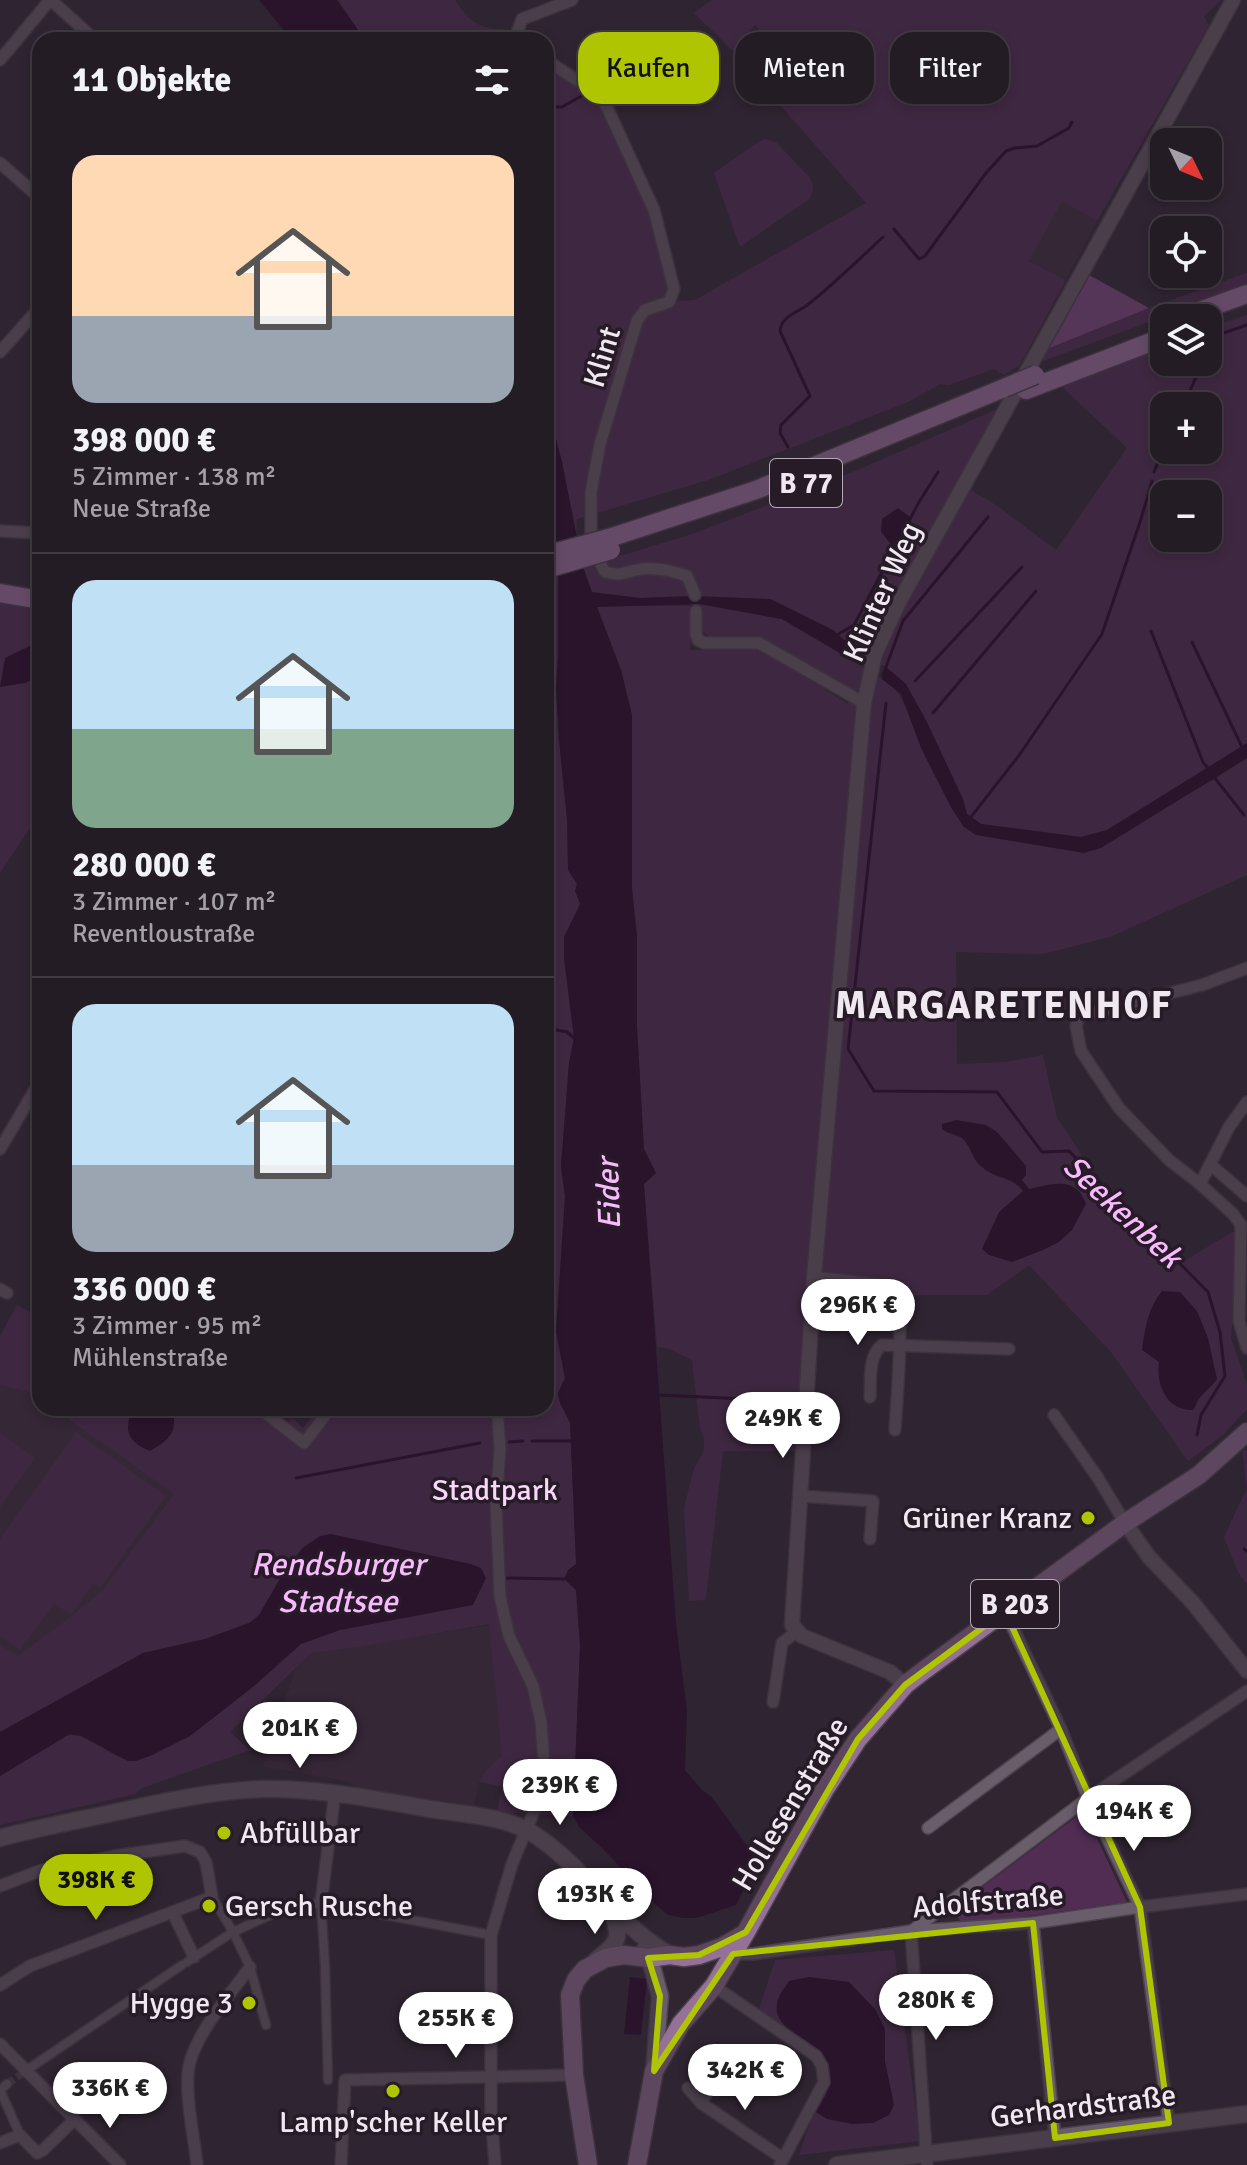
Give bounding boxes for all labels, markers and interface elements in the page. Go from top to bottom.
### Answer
chip: Kaufen [578,32,719,104]
chip: Mieten [735,32,874,104]
chip: Filter [890,32,1009,104]
icon: filters [470,58,514,102]
text: 11 Objekte [72,59,231,101]
north arrow [1150,128,1222,200]
map controls [1150,128,1222,552]
icon: home [221,207,365,351]
button: locate [1150,216,1222,288]
button: layers [1150,304,1222,376]
street label: Klint [576,322,629,392]
button: + [1150,392,1222,464]
text: 398 000 € [72,419,215,461]
road number: B 77 [770,459,842,507]
text: 5 Zimmer · 138 m² [72,461,276,493]
button: − [1150,480,1222,552]
text: Neue Straße [72,493,211,525]
street label: Klinter Weg [835,517,930,668]
icon: home [221,632,365,776]
text: 280 000 € [72,844,215,886]
text: 3 Zimmer · 107 m² [72,886,276,918]
text: Reventloustraße [72,918,255,950]
district label: MARGARETENHOF [835,982,1173,1029]
icon: home [221,1056,365,1200]
water label: Seekenbek [1055,1147,1192,1278]
water label: Eider [588,1153,629,1230]
text: 336 000 € [72,1268,215,1310]
pin: 296K € [793,1279,923,1347]
text: 296K € [819,1289,897,1321]
text: 3 Zimmer · 95 m² [72,1310,262,1342]
text: Mühlenstraße [72,1342,228,1374]
pin: 249K € [718,1392,848,1460]
text: 249K € [744,1402,822,1434]
park label: Stadtpark [432,1472,558,1509]
place label: Grüner Kranz [903,1500,1072,1537]
marker: Grüner Kranz [1079,1509,1097,1527]
water label: Rendsburger Stadtsee [251,1545,429,1621]
road number: B 203 [971,1580,1059,1628]
pin: 201K € [235,1702,365,1770]
street label: Hollesenstraße [724,1711,857,1898]
text: 201K € [261,1712,339,1744]
pin: 239K € [495,1759,625,1827]
text: 239K € [521,1769,599,1801]
pin: 194K € [1069,1785,1199,1853]
text: 194K € [1095,1795,1173,1827]
place label: Abfüllbar [240,1815,360,1852]
marker: Abfüllbar [215,1824,233,1842]
pin: 398K € [31,1854,161,1922]
text: 398K € [57,1864,135,1896]
pin: 193K € [530,1868,660,1936]
street label: Adolfstraße [911,1876,1065,1927]
text: 193K € [556,1878,634,1910]
place label: Gersch Rusche [225,1888,413,1925]
marker: Gersch Rusche [200,1897,218,1915]
pin: 280K € [871,1974,1001,2042]
text: 280K € [897,1984,975,2016]
place label: Hygge 3 [129,1985,233,2022]
pin: 255K € [391,1992,521,2060]
marker: Hygge 3 [240,1994,258,2012]
text: 255K € [417,2002,495,2034]
pin: 342K € [680,2044,810,2112]
text: 342K € [706,2054,784,2086]
pin: 336K € [45,2062,175,2130]
text: 336K € [71,2072,149,2104]
street label: Gerhardstraße [988,2077,1178,2136]
marker: Lamp'scher Keller [384,2082,402,2100]
place label: Lamp'scher Keller [279,2104,507,2141]

